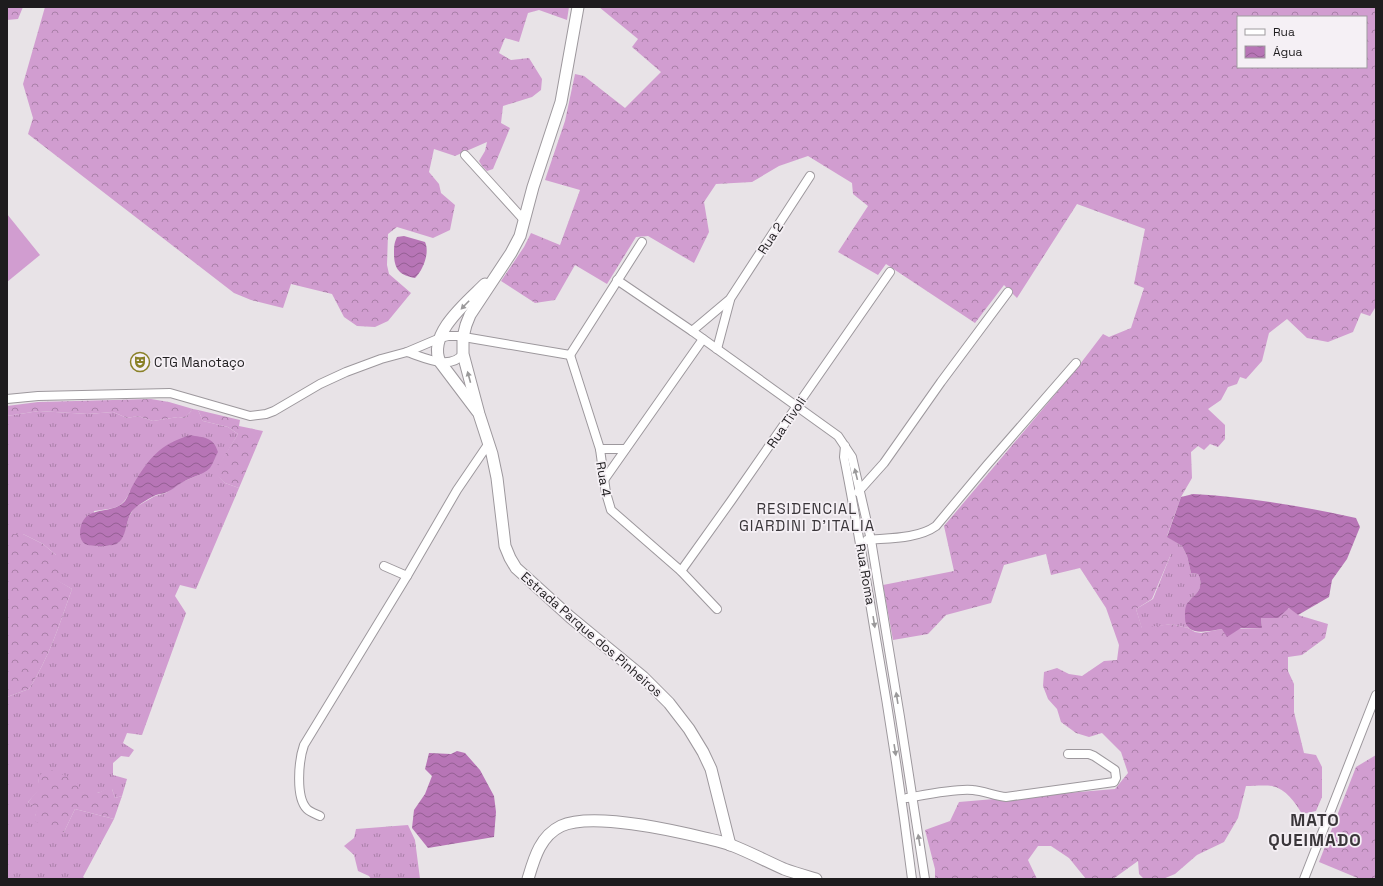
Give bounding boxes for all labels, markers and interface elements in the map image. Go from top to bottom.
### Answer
legend [1237,16,1367,68]
text: Rua [1273,24,1295,40]
text: Água [1273,44,1303,60]
street label: Rua 2 [754,219,787,258]
one-way arrow [460,300,470,310]
theatre icon: CTG Manotaço [129,351,151,373]
place label: CTG Manotaço [154,354,245,371]
one-way arrow [466,370,472,382]
street label: Rua Tivoli [763,393,810,451]
street label: Rua 4 [592,460,615,498]
one-way arrow [852,468,858,480]
district label: RESIDENCIAL GIARDINI D'ITALIA [739,499,875,535]
street label: Rua Roma [852,542,879,607]
street label: Estrada Parque dos Pinheiros [517,568,666,701]
one-way arrow [871,616,877,628]
one-way arrow [894,692,900,704]
one-way arrow [892,744,898,756]
district label: MATO QUEIMADO [1268,809,1362,851]
one-way arrow [916,834,922,847]

